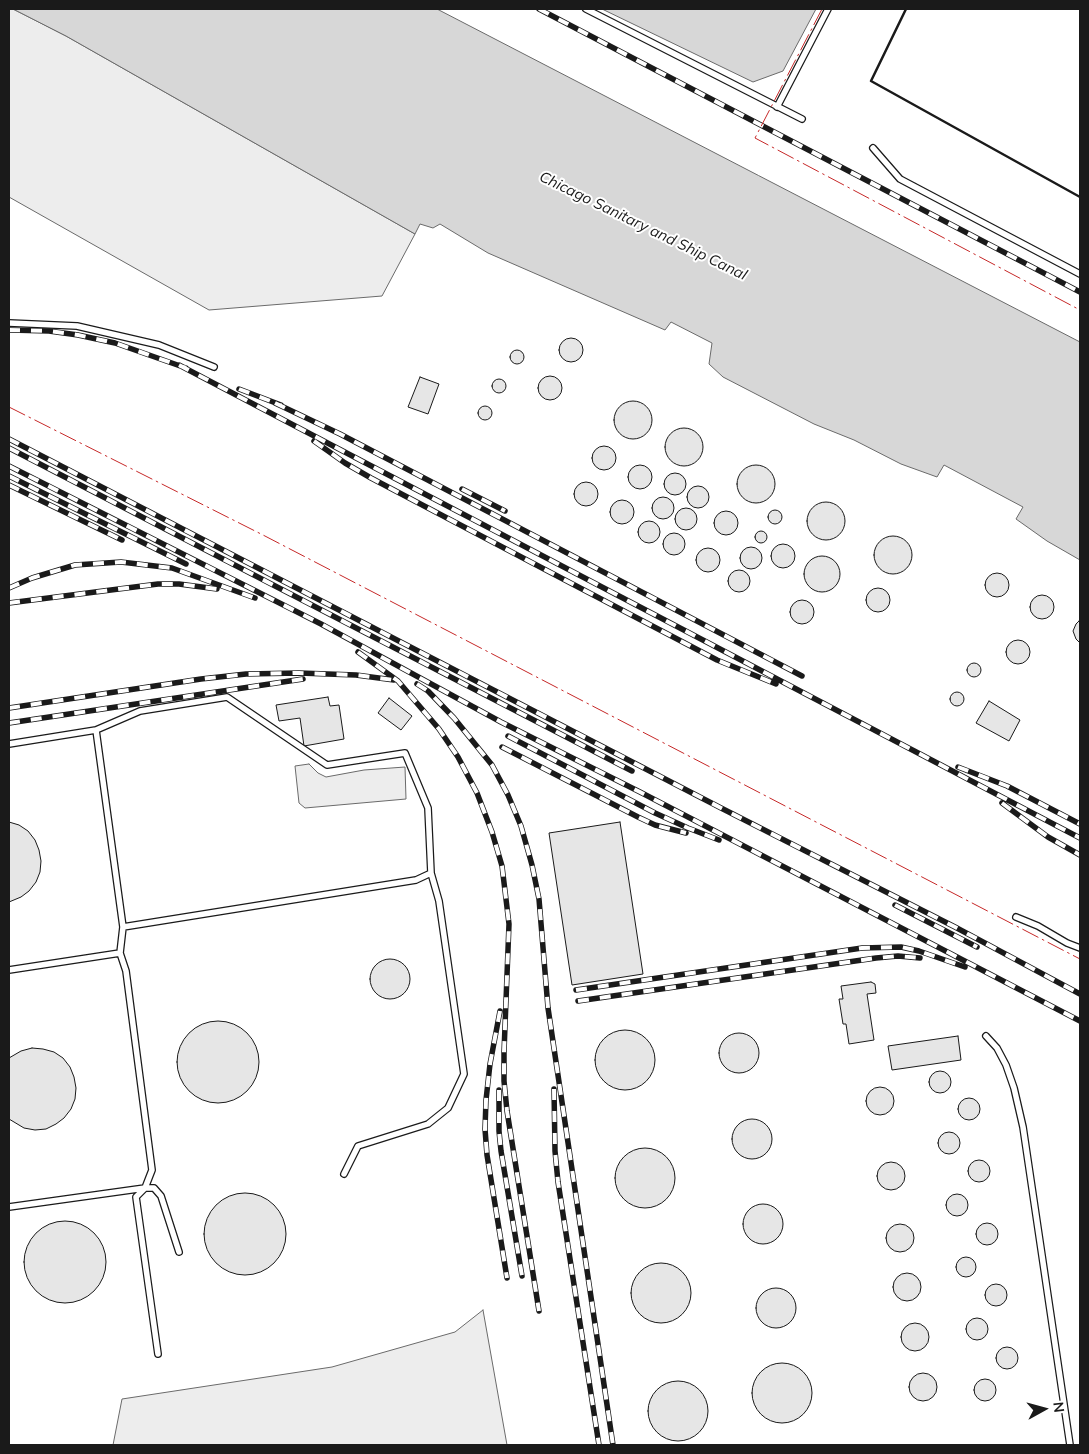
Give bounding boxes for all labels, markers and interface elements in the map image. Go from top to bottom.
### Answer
water label: Chicago Sanitary and Ship Canal [536,168,750,284]
north arrow [1019,1384,1069,1434]
text: N [1049,1401,1068,1414]

